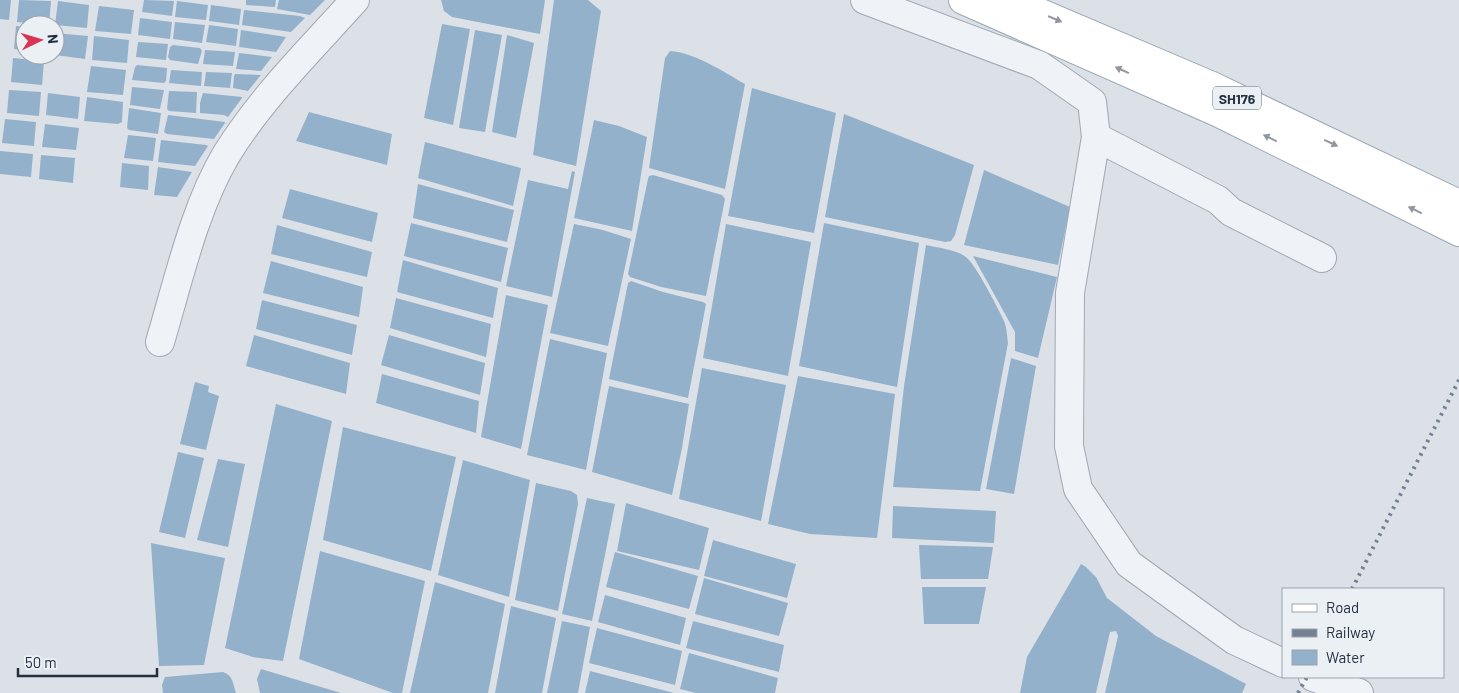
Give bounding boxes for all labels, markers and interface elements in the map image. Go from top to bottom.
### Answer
north arrow [15,15,65,65]
one-way arrow [1048,16,1062,24]
text: N [45,33,62,44]
one-way arrow [1115,66,1129,74]
road number: SH176 [1213,86,1261,110]
one-way arrow [1263,134,1277,142]
one-way arrow [1324,139,1338,147]
one-way arrow [1408,206,1423,214]
legend [1282,588,1444,678]
text: Road [1326,598,1359,616]
text: Railway [1326,623,1375,641]
scale bar [18,646,156,678]
text: Water [1326,648,1365,666]
text: 50 m [25,653,57,671]

